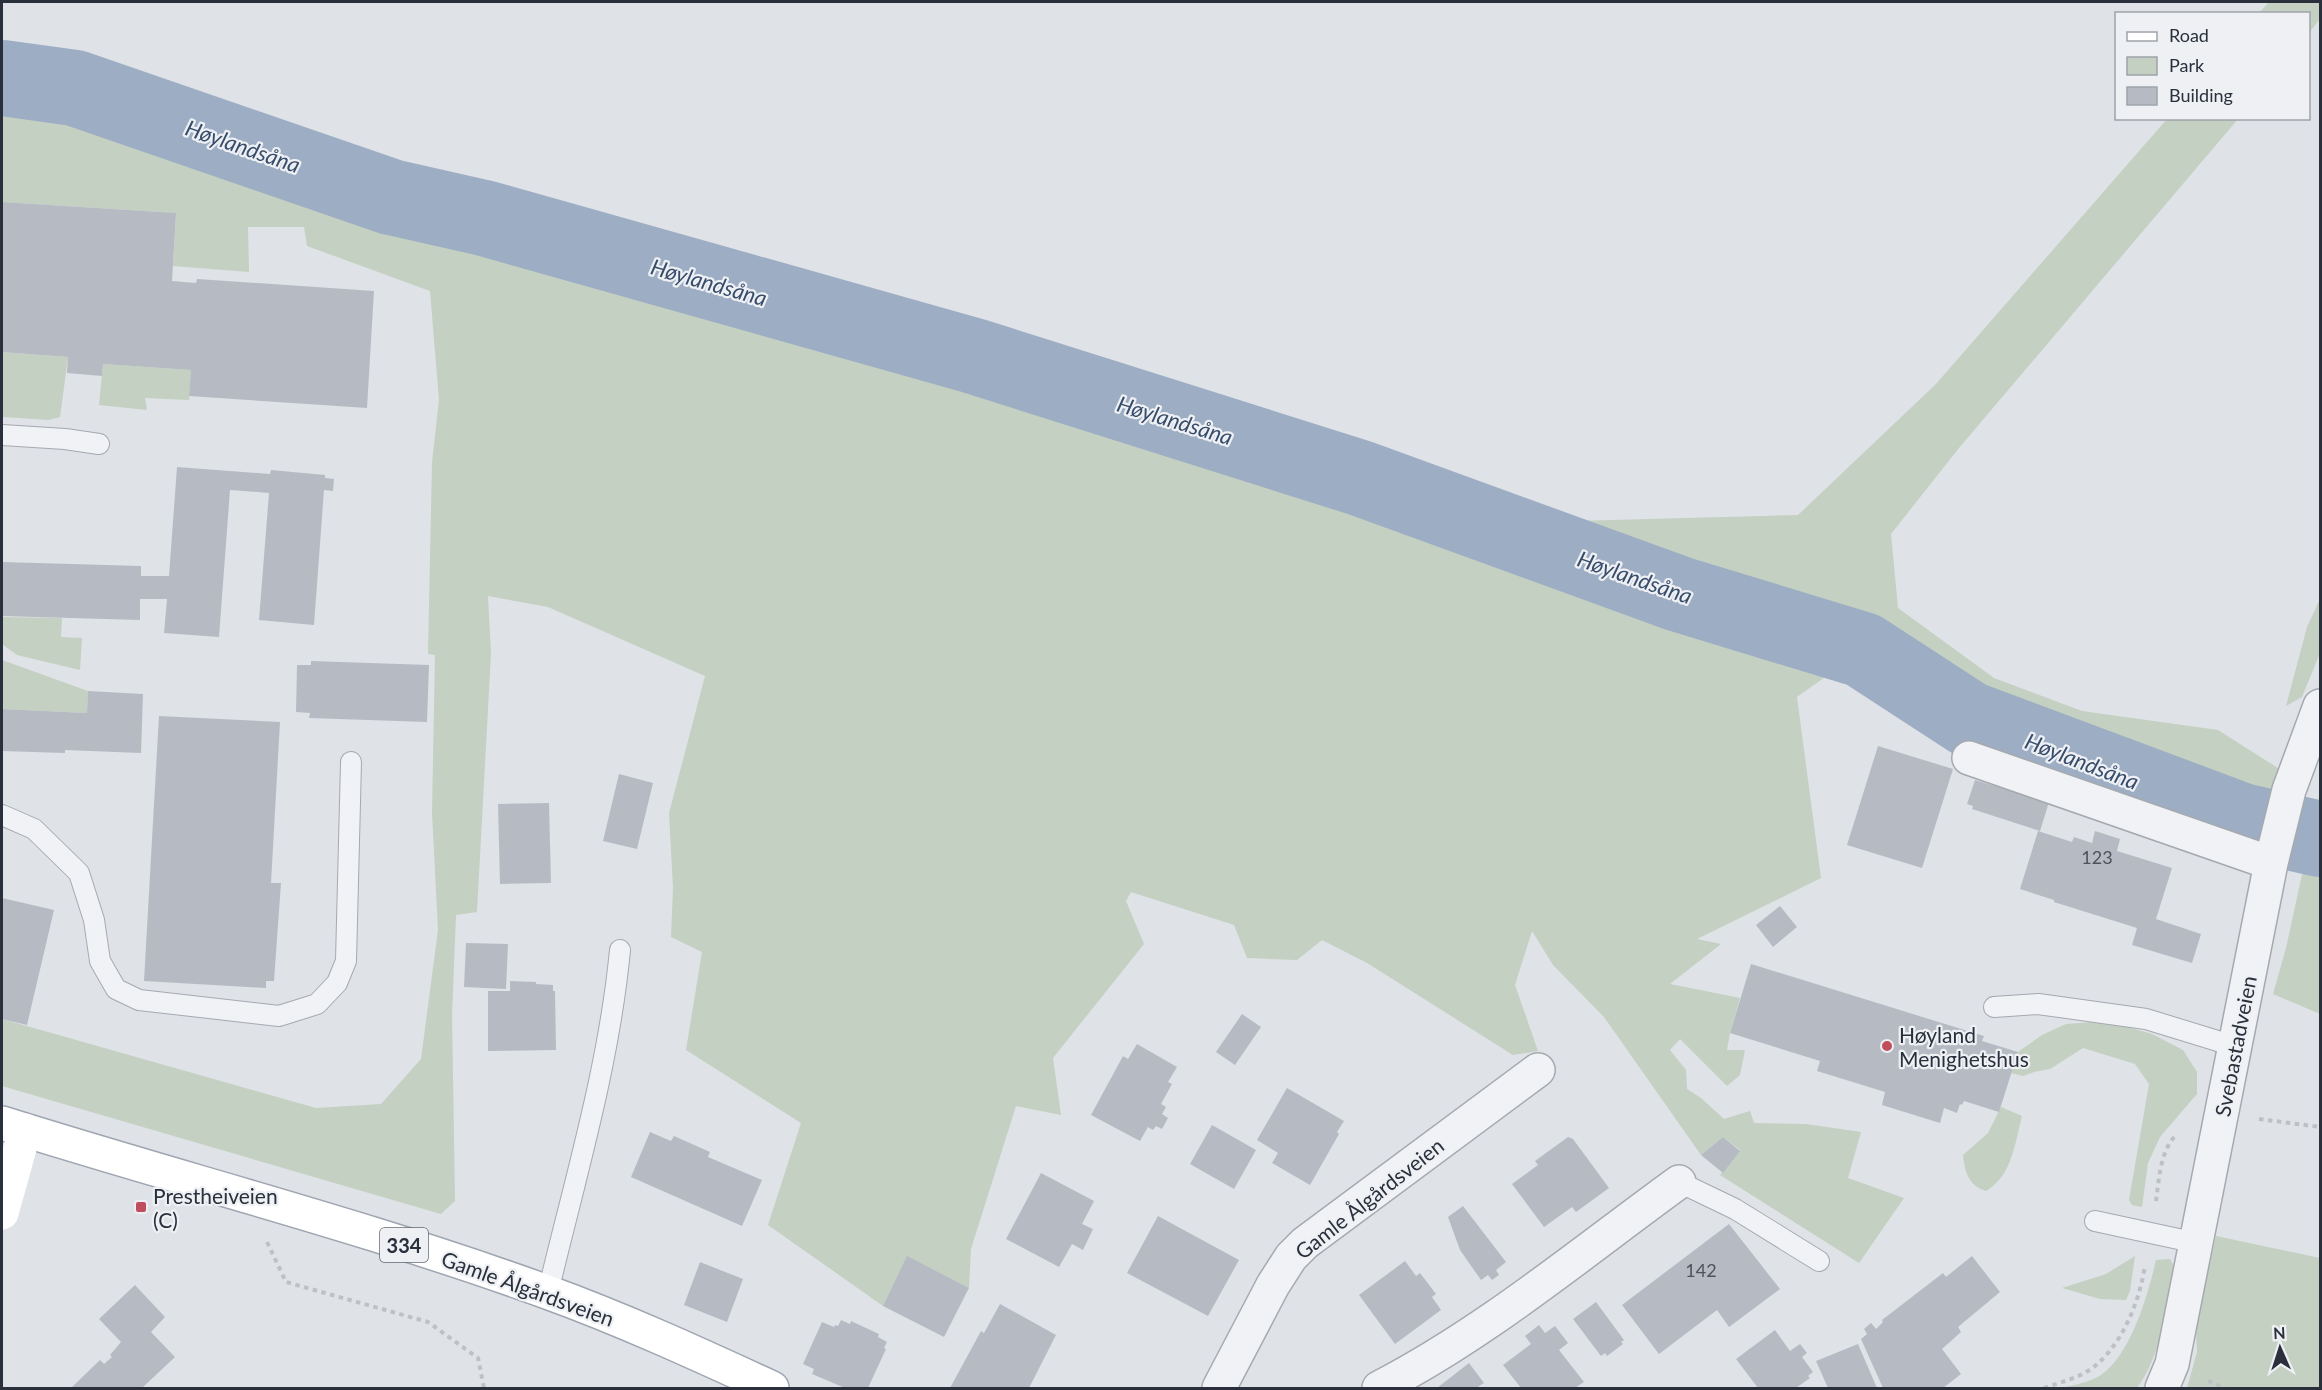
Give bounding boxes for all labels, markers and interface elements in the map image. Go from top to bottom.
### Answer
legend [2115,12,2310,120]
text: Road [2169,24,2209,46]
text: Park [2169,54,2205,76]
text: Building [2169,84,2233,106]
water label: Høylandsåna [182,114,304,178]
water label: Høylandsåna [648,253,770,311]
water label: Høylandsåna [1114,390,1236,450]
water label: Høylandsåna [1574,545,1696,609]
water label: Høylandsåna [2021,727,2143,795]
house number: 123 [2081,846,2113,868]
street label: Svebastadveien [2209,973,2261,1119]
place label: Høyland Menighetshus [1899,1022,2029,1071]
marker: Høyland Menighetshus [1880,1039,1894,1053]
street label: Gamle Ålgårdsveien [1290,1132,1448,1264]
place label: Prestheiveien (C) [153,1183,278,1232]
marker: Prestheiveien (C) [134,1200,148,1214]
road number: 334 [380,1228,428,1262]
street label: Gamle Ålgårdsveien [438,1245,618,1331]
house number: 142 [1685,1259,1717,1281]
north arrow [2250,1318,2310,1378]
text: N [2273,1323,2286,1342]

